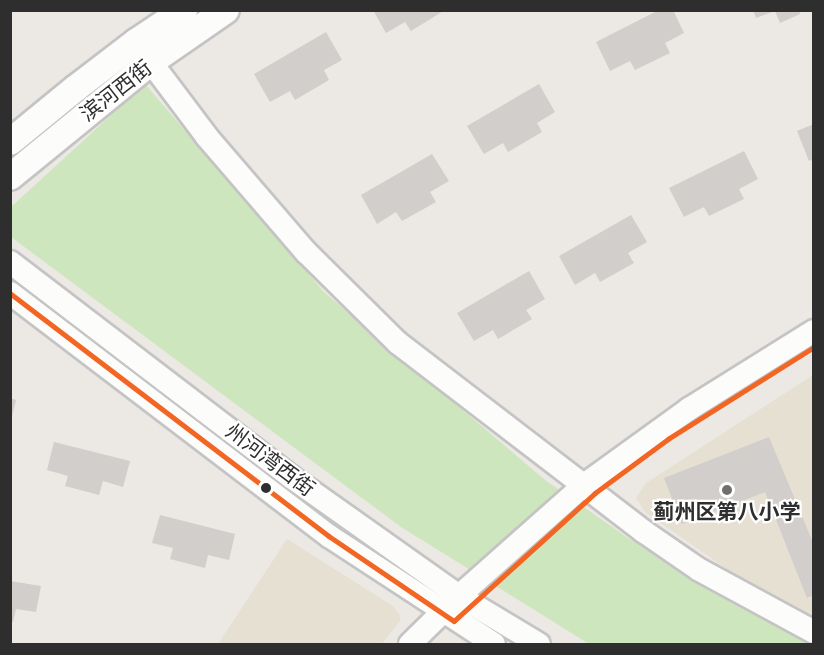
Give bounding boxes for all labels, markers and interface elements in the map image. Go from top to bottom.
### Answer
street label: 滨河西街 [75,55,157,127]
street label: 州河湾西街 [220,418,320,502]
unlabelled marker [260,482,272,494]
marker: 蓟州区第八小学 [720,483,734,497]
place label: 蓟州区第八小学 [654,499,800,525]

